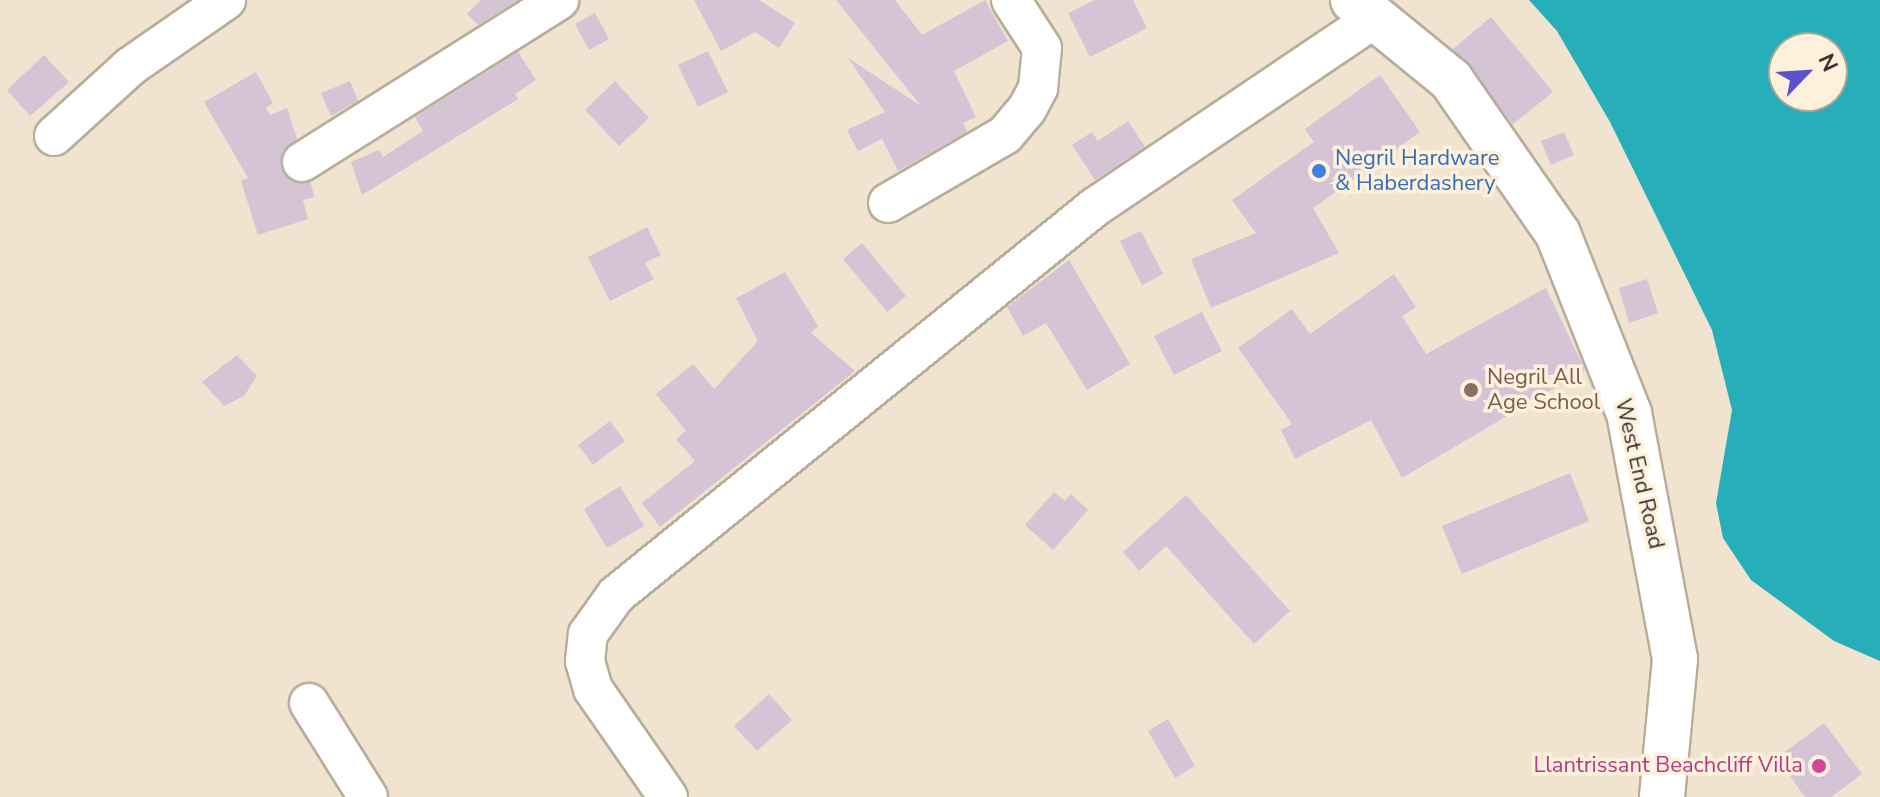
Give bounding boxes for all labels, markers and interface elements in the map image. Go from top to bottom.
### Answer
north arrow [1768,32,1848,112]
text: N [1811,49,1845,77]
place label: Negril Hardware & Haberdashery [1335,145,1499,196]
marker: Negril Hardware & Haberdashery [1310,162,1328,180]
place label: Negril All Age School [1487,364,1600,416]
marker: Negril All Age School [1462,381,1480,399]
street label: West End Road [1609,396,1669,552]
place label: Llantrissant Beachcliff Villa [1533,753,1803,779]
marker: Llantrissant Beachcliff Villa [1810,757,1828,775]

